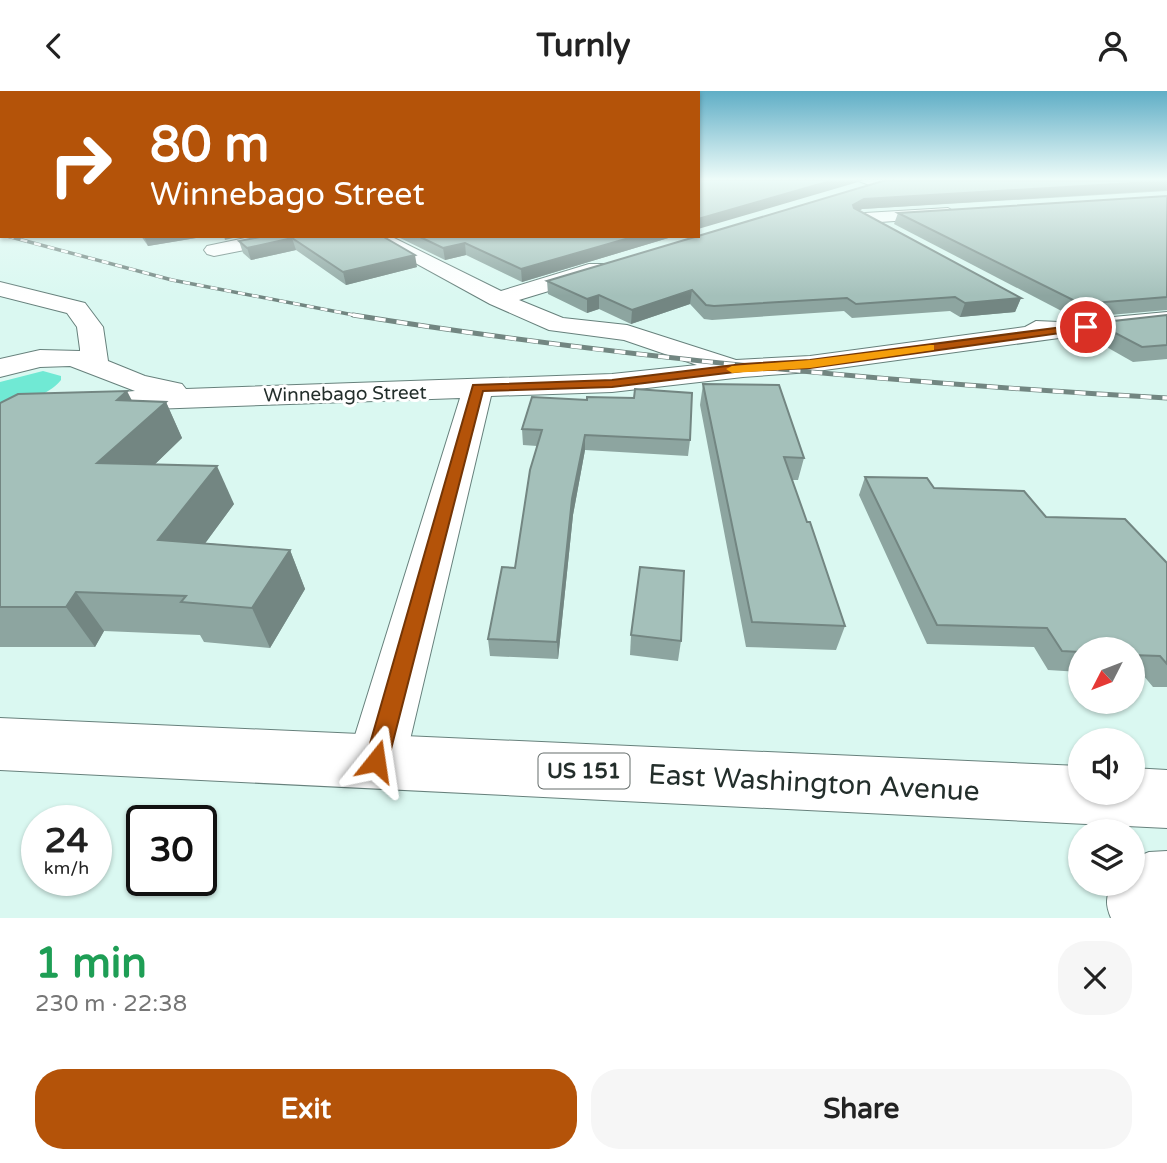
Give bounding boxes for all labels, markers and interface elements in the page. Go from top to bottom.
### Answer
icon: back [35,27,73,65]
text: Turnly [537,27,630,65]
icon: person [1094,27,1132,65]
text: 80 m [150,116,269,175]
icon: right [35,119,126,210]
text: Winnebago Street [150,176,425,214]
pin [1056,297,1116,357]
icon: arrive [1067,308,1105,346]
street label: Winnebago Street [263,382,427,406]
north arrow [1068,637,1144,714]
map controls [1068,637,1145,896]
position arrow [339,724,413,798]
button: sound [1068,728,1145,805]
road number: US 151 [538,753,630,789]
street label: East Washington Avenue [647,757,981,809]
speed limit sign: 30 [126,805,217,896]
button: layers [1068,819,1145,896]
text: 24 [45,820,88,862]
text: km/h [44,857,89,879]
text: 1 min [35,938,147,989]
button: close [1058,941,1132,1015]
text: 230 m · 22:38 [35,990,187,1018]
button: Exit [35,1069,577,1149]
button: Share [591,1069,1132,1149]

